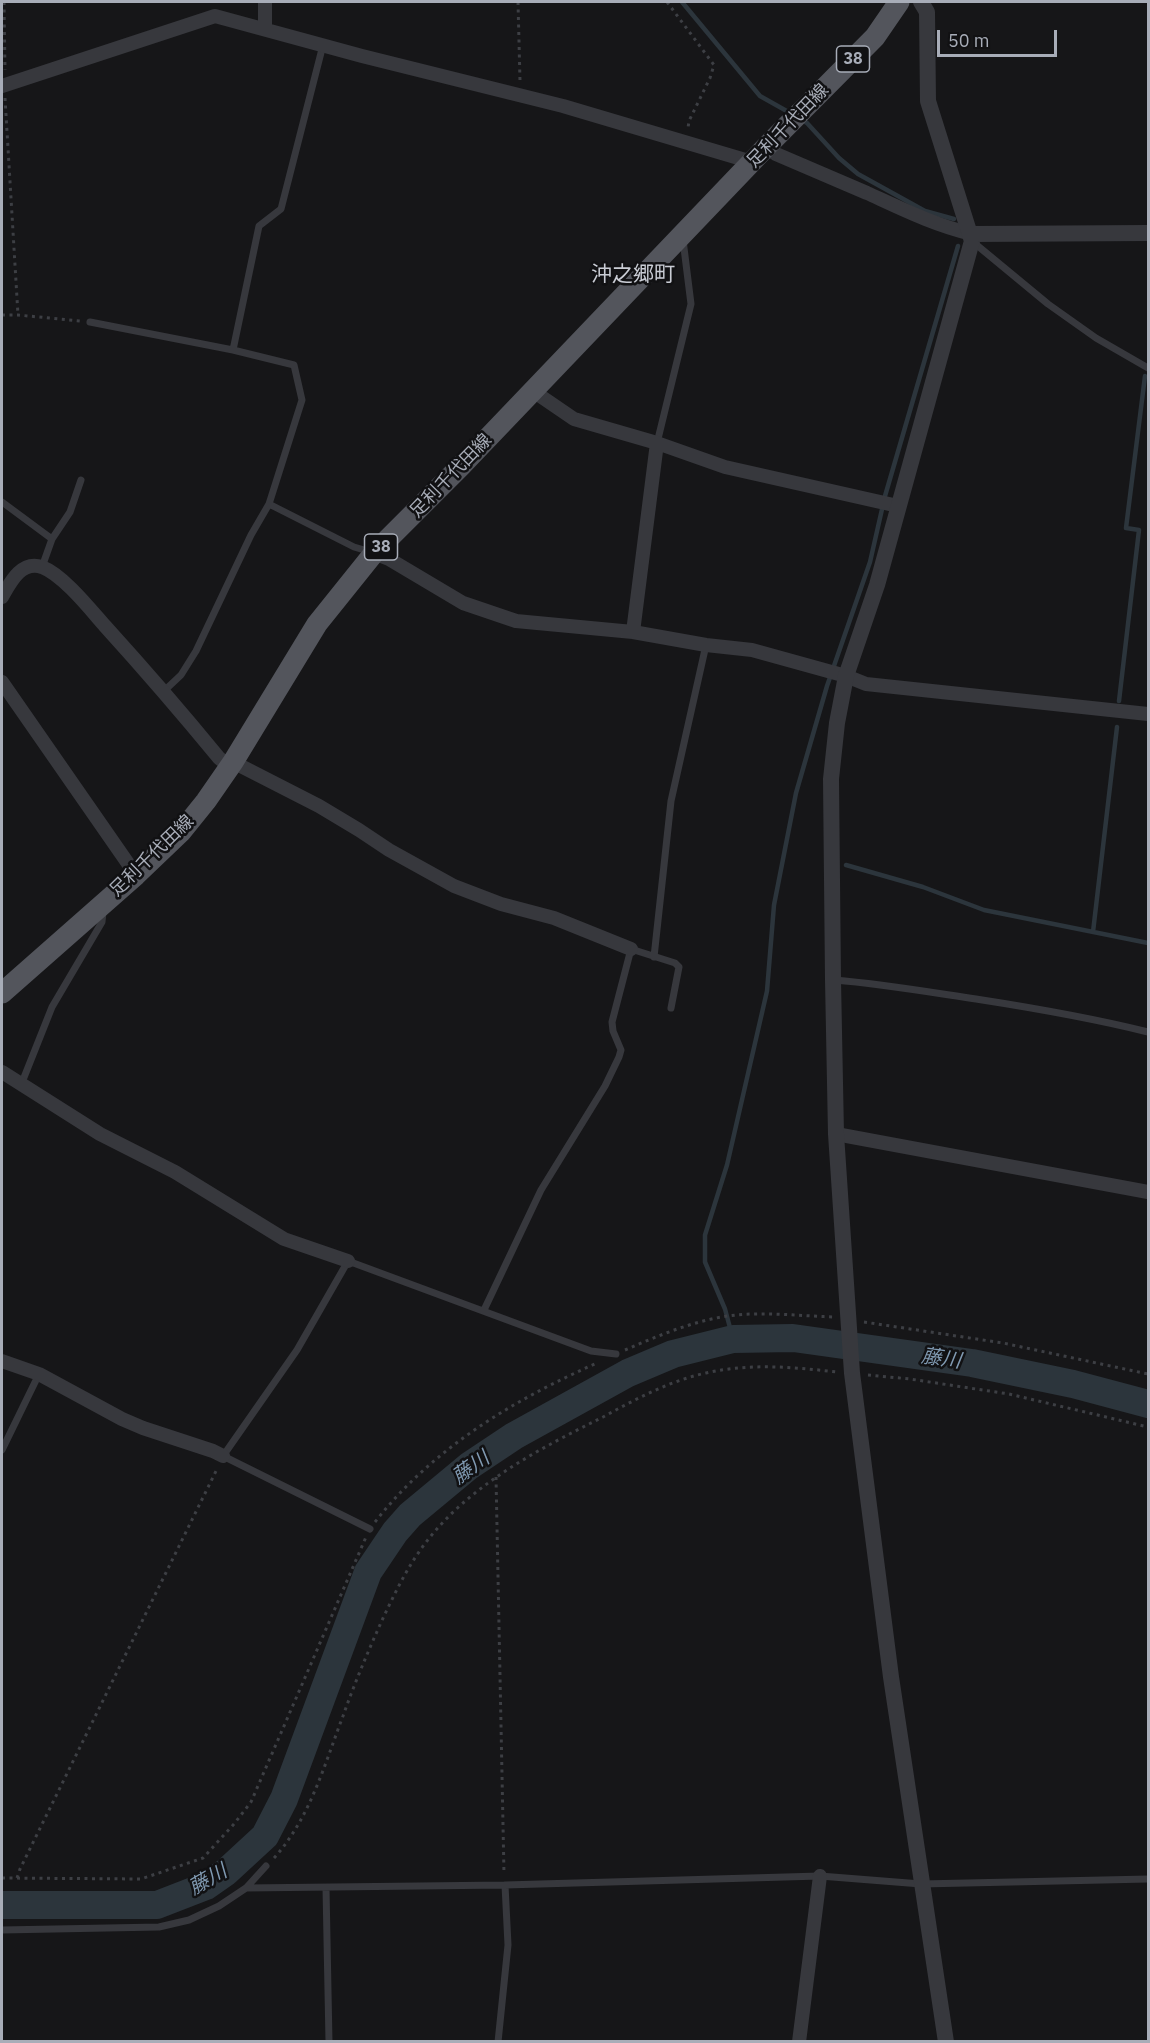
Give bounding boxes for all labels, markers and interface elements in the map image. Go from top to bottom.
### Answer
scale bar [940,18,1060,56]
text: 50 m [948,29,990,52]
road number: 38 [836,46,870,72]
street label: 足利千代田線 [743,80,833,172]
district label: 沖之郷町 [591,262,675,288]
street label: 足利千代田線 [406,430,496,522]
road number: 38 [364,534,398,560]
street label: 足利千代田線 [106,811,198,901]
water label: 藤川 [920,1344,962,1374]
water label: 藤川 [448,1447,494,1489]
water label: 藤川 [185,1860,231,1900]

